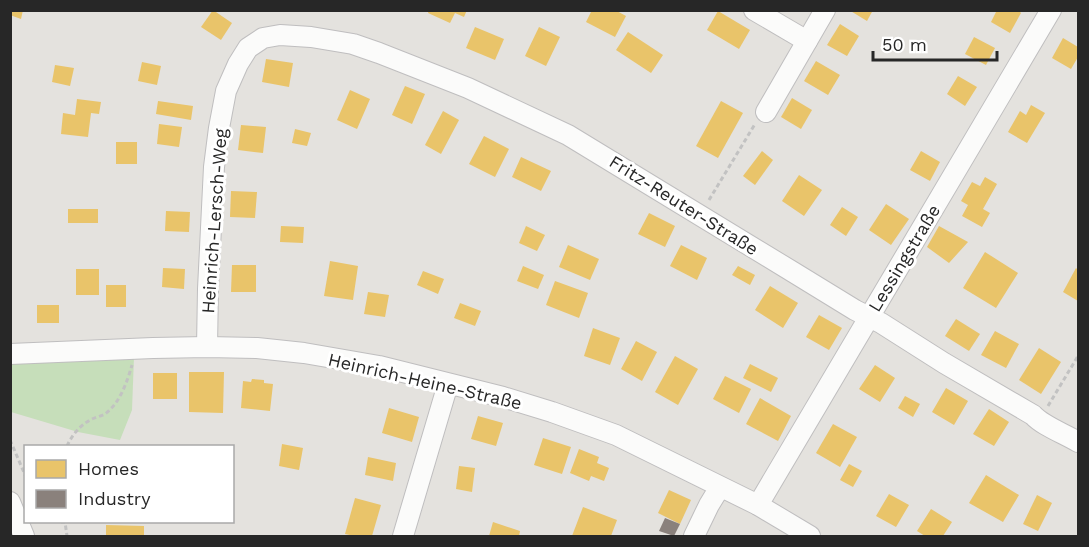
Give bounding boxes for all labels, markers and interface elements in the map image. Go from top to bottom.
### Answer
scale bar [873,24,998,62]
text: 50 m [882,34,927,55]
street label: Heinrich-Lersch-Weg [197,127,231,314]
street label: Fritz-Reuter-Straße [606,151,762,259]
street label: Lessingstraße [864,201,944,315]
street label: Heinrich-Heine-Straße [326,348,524,414]
legend [24,445,234,523]
text: Homes [78,458,139,479]
text: Industry [78,488,151,509]

